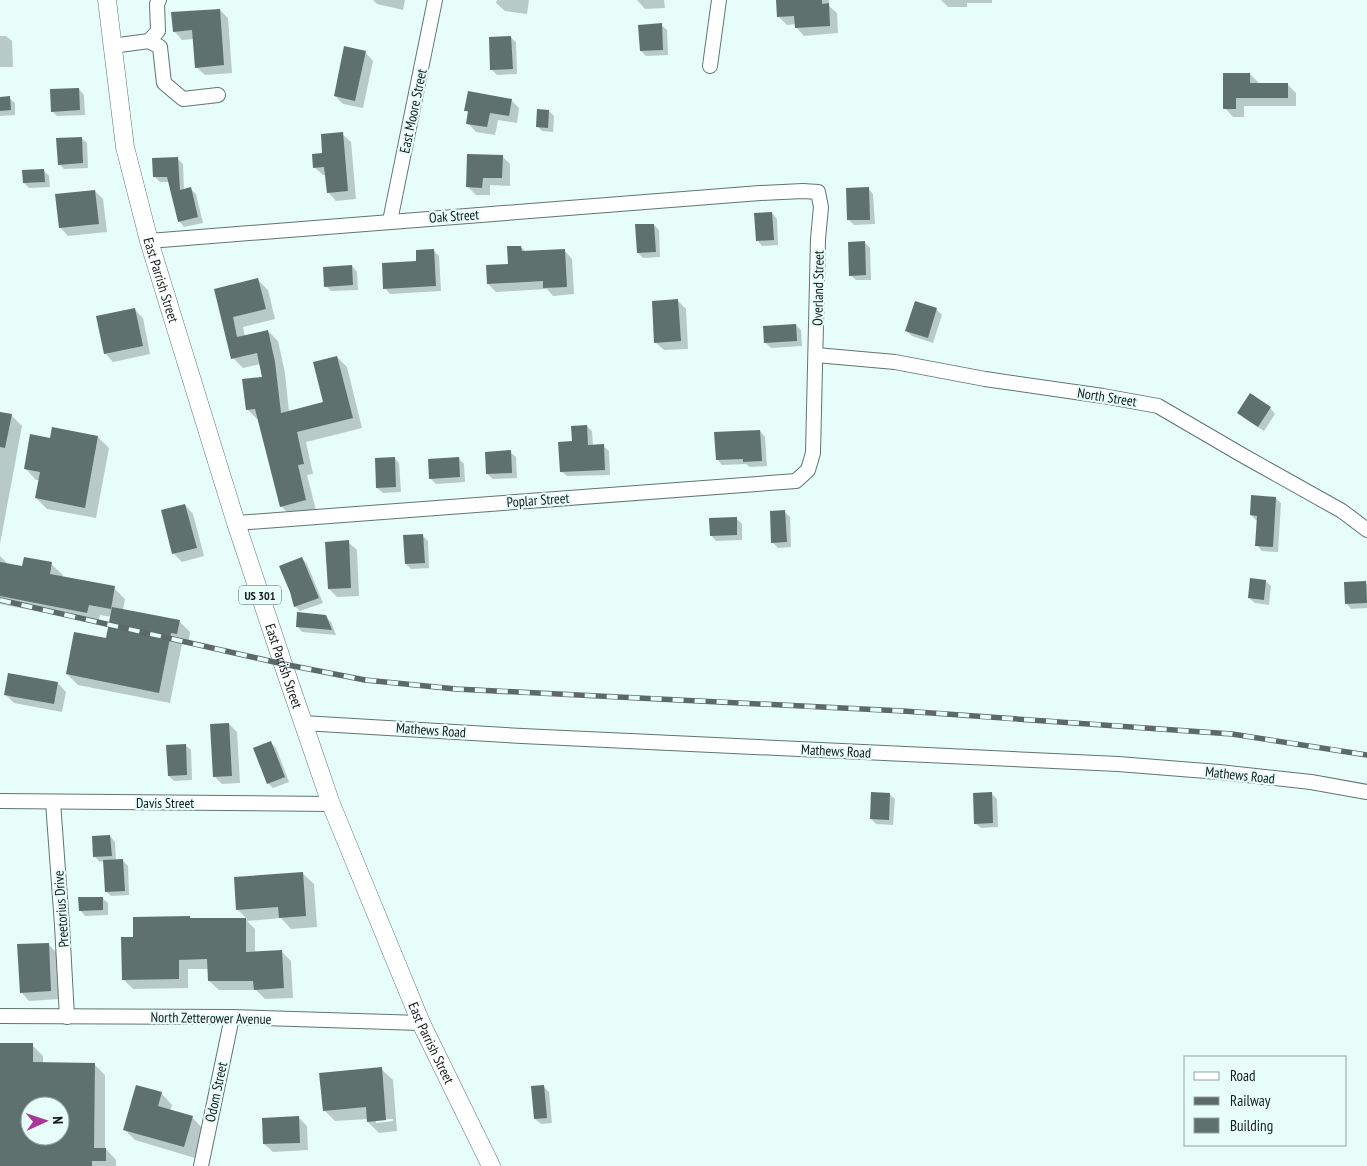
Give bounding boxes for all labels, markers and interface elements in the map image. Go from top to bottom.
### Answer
street label: East Moore Street [395,67,431,155]
street label: Oak Street [428,205,480,227]
street label: East Parrish Street [139,236,183,325]
street label: Overland Street [808,250,828,326]
street label: North Street [1076,383,1138,411]
street label: Poplar Street [506,489,570,511]
road number: US 301 [239,586,281,604]
street label: East Parrish Street [261,621,307,711]
street label: Mathews Road [395,719,467,741]
street label: Mathews Road [801,740,871,762]
street label: Mathews Road [1204,762,1276,788]
street label: Davis Street [136,794,194,812]
street label: Preetorius Drive [49,870,73,948]
street label: East Parrish Street [404,999,458,1087]
street label: North Zetterower Avenue [150,1008,272,1028]
legend [1184,1056,1347,1146]
street label: Odom Street [201,1060,231,1124]
text: Road [1230,1066,1256,1085]
text: Railway [1230,1091,1271,1110]
north arrow [20,1096,70,1146]
text: N [49,1116,67,1125]
text: Building [1230,1116,1273,1135]

